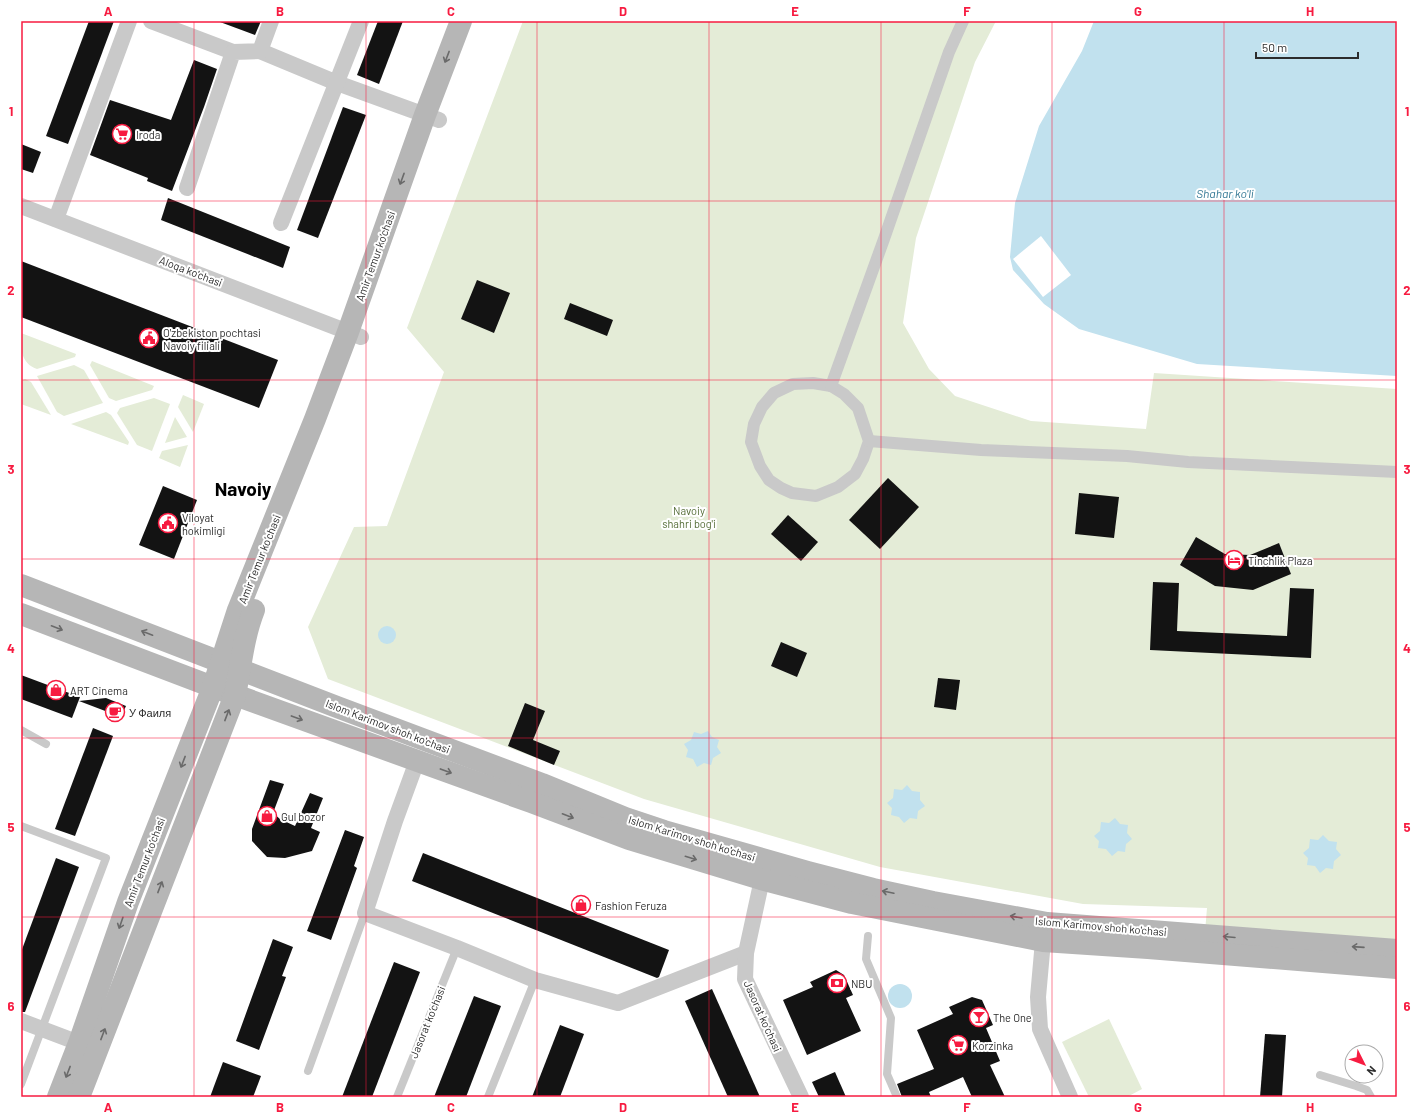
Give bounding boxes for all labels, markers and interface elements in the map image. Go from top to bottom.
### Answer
text: A [104,3,113,19]
text: B [276,3,284,19]
text: C [447,3,455,19]
text: D [619,3,627,19]
text: E [791,3,799,19]
text: F [963,3,971,19]
text: G [1134,3,1142,19]
text: H [1306,3,1314,19]
scale bar [1256,34,1358,60]
text: 50 m [1262,40,1287,54]
one-way arrow [443,51,451,63]
text: 1 [9,103,13,119]
text: 1 [1405,103,1409,119]
supermarket icon: Iroda [111,123,133,145]
place label: Iroda [136,128,160,141]
one-way arrow [398,173,406,185]
water label: Shahar ko'li [1196,186,1254,200]
street label: Amir Temur ko‘chasi [353,209,397,303]
street label: Aloqa ko'chasi [158,253,225,289]
text: 2 [7,282,15,298]
text: 2 [1403,282,1411,298]
place label: O'zbekiston pochtasi Navoiy filiali [163,326,261,352]
public building icon: O'zbekiston pochtasi Navoiy filiali [138,327,160,349]
text: 3 [7,461,15,477]
text: 3 [1403,461,1411,477]
district label: Navoiy [215,477,272,500]
park label: Navoiy shahri bog'i [662,504,716,530]
place label: Viloyat hokimligi [182,511,225,537]
public building icon: Viloyat hokimligi [157,512,179,534]
street label: Amir Temur ko‘chasi [235,512,283,605]
hotel icon: Tinchlik Plaza [1223,549,1245,571]
place label: Tinchlik Plaza [1248,554,1313,567]
one-way arrow [51,624,63,632]
one-way arrow [141,629,153,637]
text: 4 [7,640,15,656]
text: 4 [1403,640,1411,656]
shop icon: ART Cinema [45,679,67,701]
place label: ART Cinema [70,684,128,697]
street label: Islom Karimov shoh ko'chasi [324,696,452,756]
cafe icon: У Фаиля [104,701,126,723]
place label: У Фаиля [129,706,171,719]
one-way arrow [224,709,231,721]
one-way arrow [291,714,303,722]
one-way arrow [179,756,187,768]
one-way arrow [439,768,451,776]
shop icon: Gul bozor [256,805,278,827]
place label: Gul bozor [281,810,325,823]
one-way arrow [562,812,574,820]
street label: Islom Karimov shoh ko'chasi [627,812,757,864]
street label: Amir Temur ko‘chasi [121,815,167,909]
text: 5 [7,819,15,835]
text: 5 [1403,819,1411,835]
one-way arrow [684,855,697,862]
one-way arrow [156,882,164,894]
one-way arrow [882,888,895,896]
shop icon: Fashion Feruza [570,894,592,916]
place label: Fashion Feruza [595,899,667,912]
one-way arrow [1009,913,1022,921]
street label: Islom Karimov shoh ko'chasi [1035,914,1168,938]
one-way arrow [117,916,124,929]
one-way arrow [1222,933,1235,941]
one-way arrow [1352,944,1365,951]
bank icon: NBU [826,972,848,994]
place label: NBU [851,977,872,990]
street label: Jasorat ko‘chasi [741,978,785,1054]
street label: Jasorat ko‘chasi [407,984,447,1060]
text: 6 [8,998,15,1014]
text: 6 [1404,998,1411,1014]
bar icon: The One [968,1006,990,1028]
place label: The One [993,1011,1032,1024]
one-way arrow [99,1029,107,1041]
supermarket icon: Korzinka [947,1034,969,1056]
place label: Korzinka [972,1039,1013,1052]
north arrow [1344,1044,1384,1084]
text: N [1365,1064,1379,1078]
one-way arrow [63,1065,71,1077]
text: A [104,1099,113,1115]
text: B [276,1099,284,1115]
text: C [447,1099,455,1115]
text: D [619,1099,627,1115]
text: E [791,1099,799,1115]
text: F [963,1099,971,1115]
text: G [1134,1099,1142,1115]
text: H [1306,1099,1314,1115]

